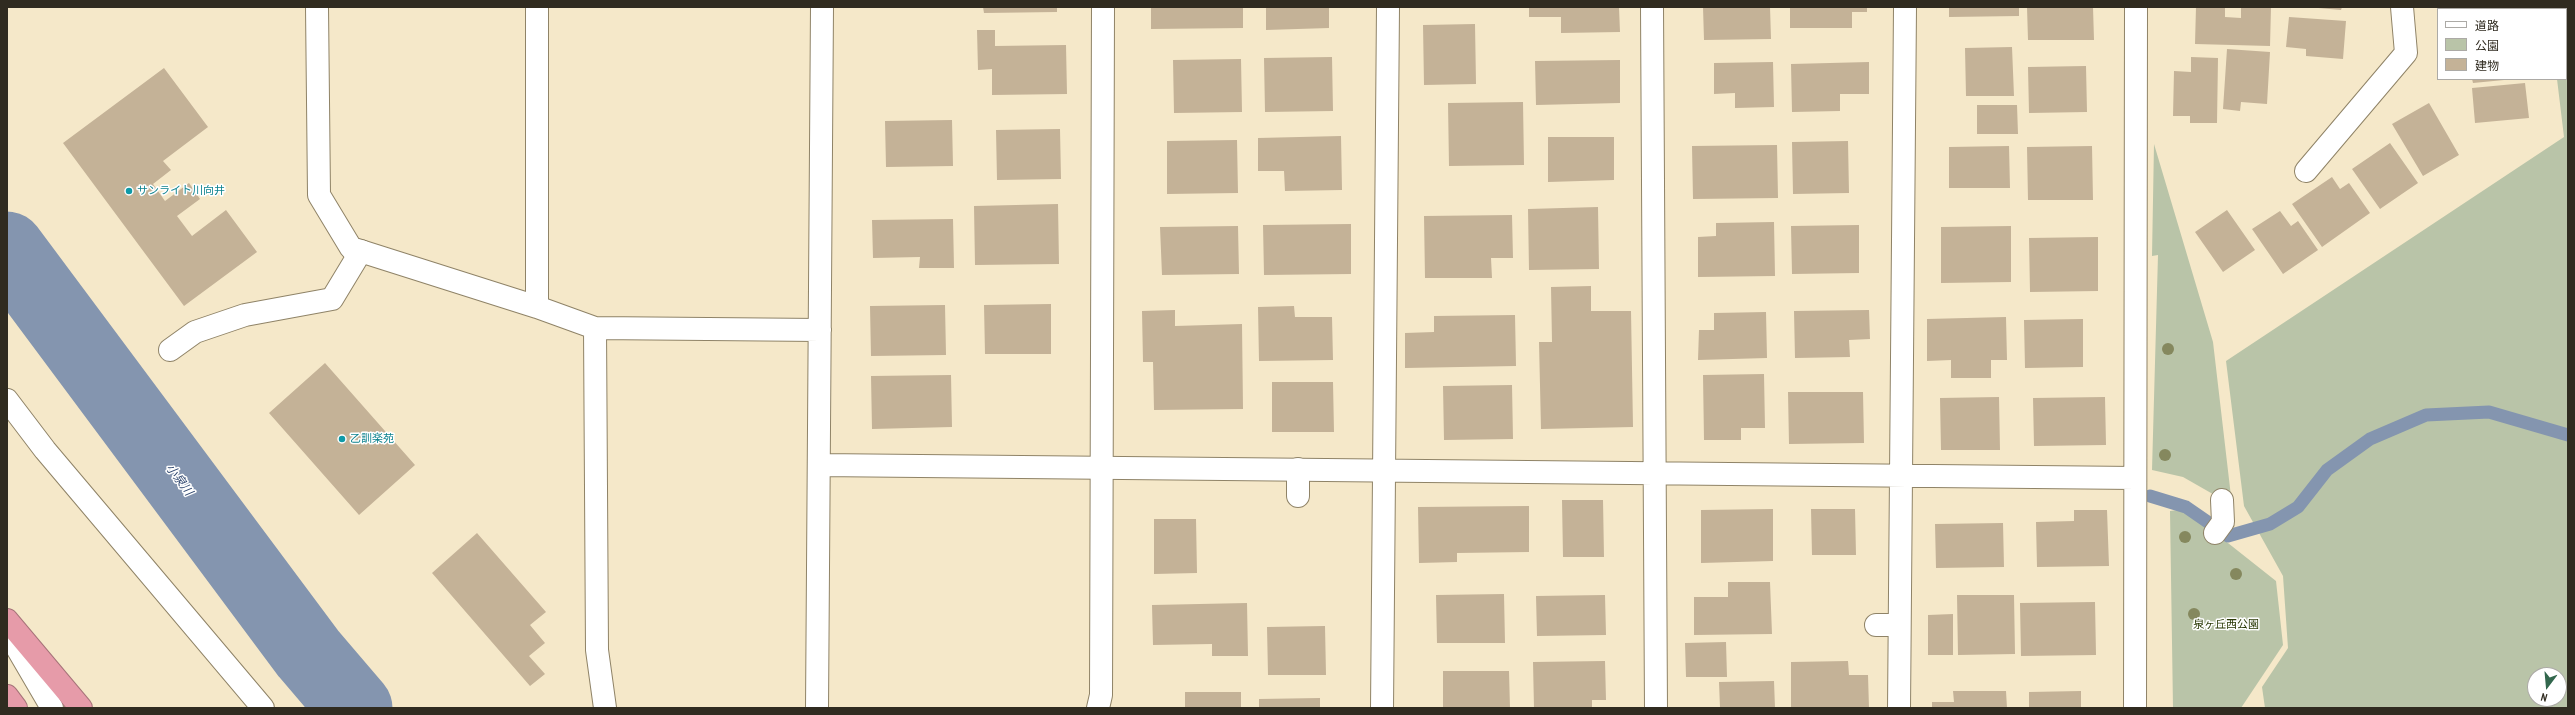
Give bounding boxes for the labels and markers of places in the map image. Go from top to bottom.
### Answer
place label: サンライト川向井 [137,184,225,198]
marker: サンライト川向井 [124,186,134,196]
place label: 乙訓楽苑 [350,432,394,446]
marker: 乙訓楽苑 [337,434,347,444]

